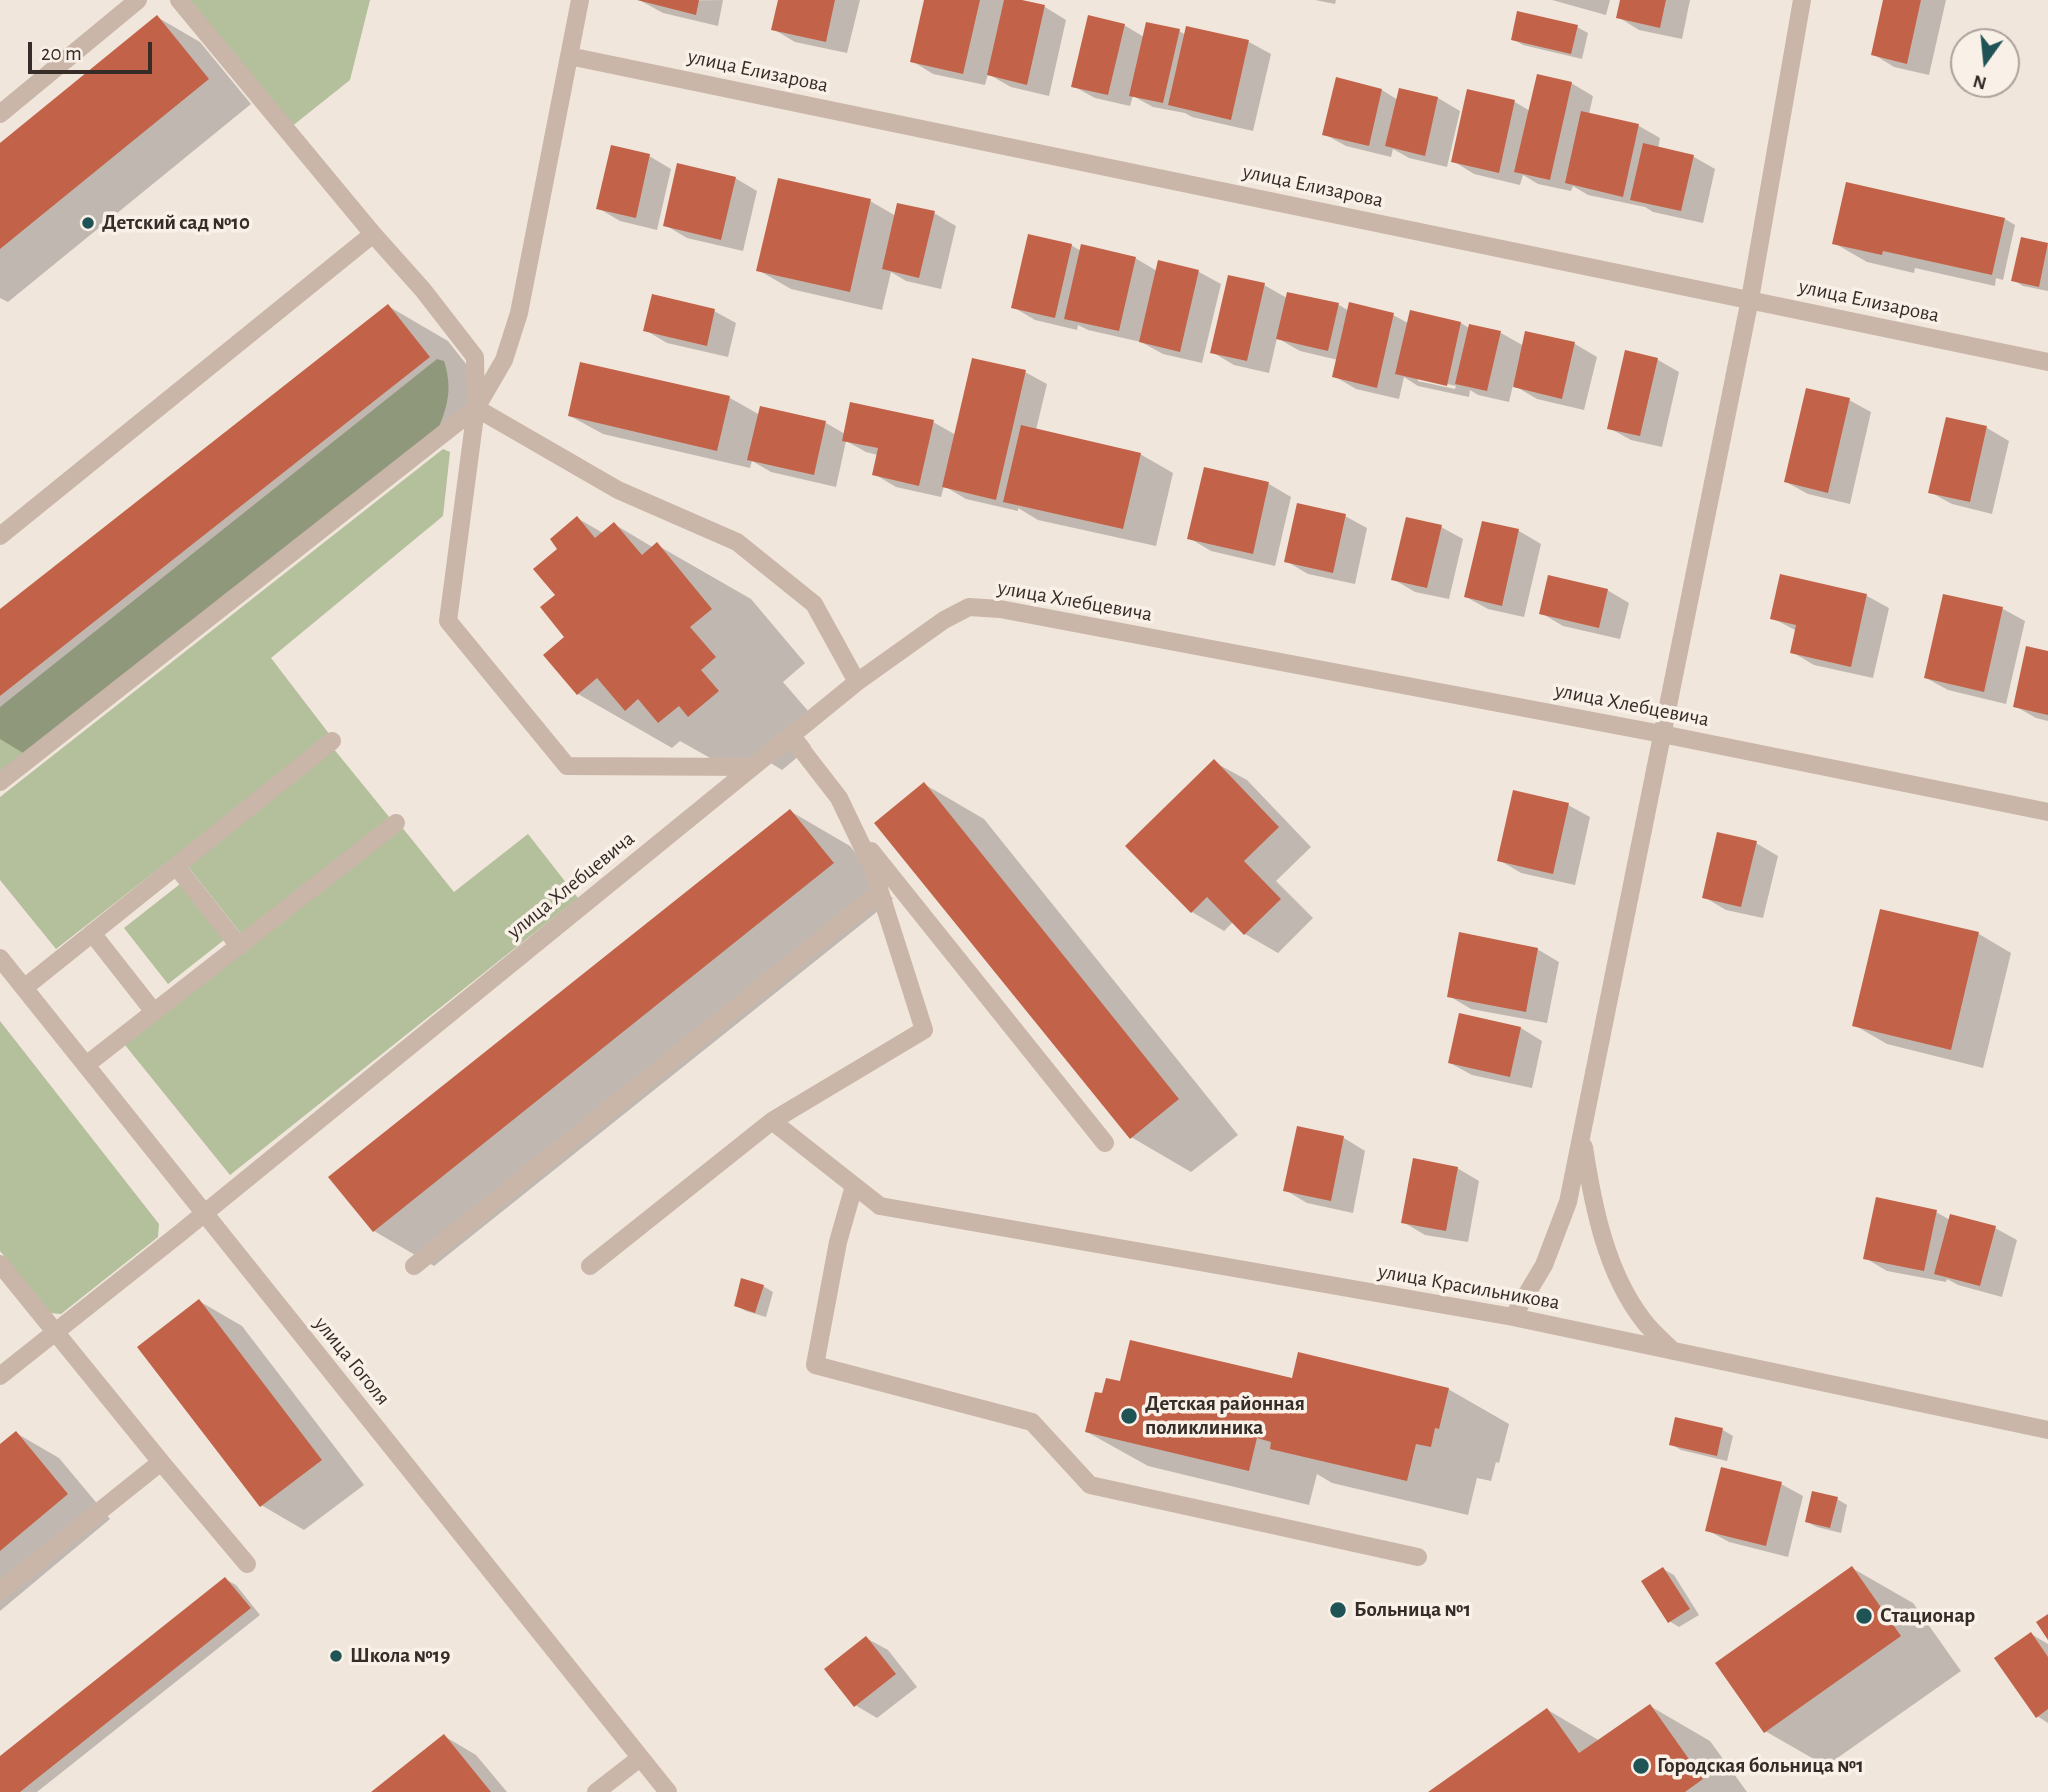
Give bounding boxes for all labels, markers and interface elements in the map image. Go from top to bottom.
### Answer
scale bar [32,28,156,72]
north arrow [1950,28,2020,98]
text: 20 m [41,43,82,64]
street label: улица Елизарова [685,44,831,98]
text: N [1971,71,1989,93]
street label: улица Елизарова [1240,159,1386,213]
place label: Детский сад №10 [102,210,250,236]
marker: Детский сад №10 [80,215,96,231]
street label: улица Елизарова [1796,274,1942,328]
street label: улица Хлебцевича [996,575,1154,627]
street label: улица Хлебцевича [1553,678,1711,732]
street label: улица Хлебцевича [502,826,640,944]
street label: улица Красильникова [1376,1259,1562,1315]
street label: улица Гоголя [309,1312,395,1410]
place label: Детская районная поликлиника [1145,1391,1305,1441]
marker: Детская районная поликлиника [1119,1406,1139,1426]
place label: Больница №1 [1354,1597,1471,1623]
marker: Больница №1 [1328,1600,1348,1620]
place label: Стационар [1880,1603,1975,1629]
marker: Стационар [1854,1606,1874,1626]
place label: Школа №19 [350,1643,450,1669]
marker: Школа №19 [328,1648,344,1664]
place label: Городская больница №1 [1657,1753,1864,1779]
marker: Городская больница №1 [1631,1756,1651,1776]

